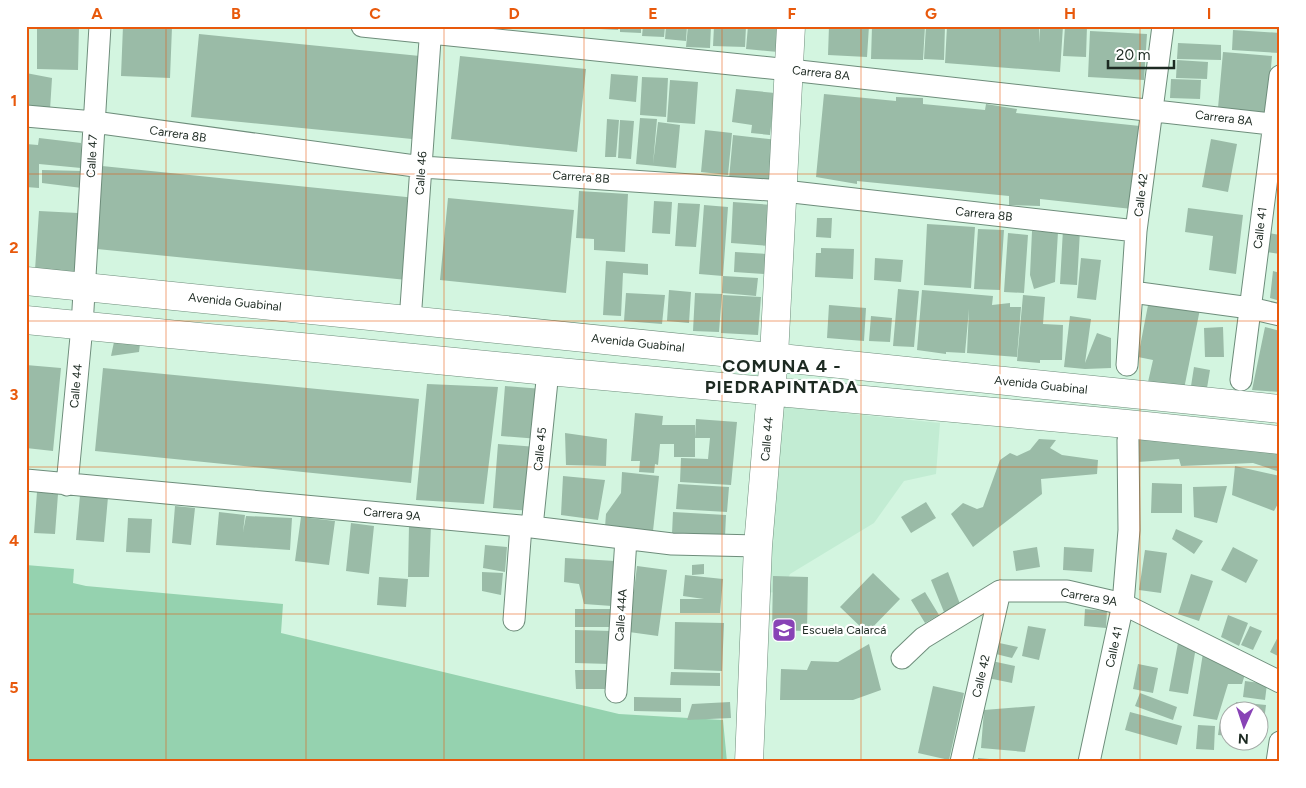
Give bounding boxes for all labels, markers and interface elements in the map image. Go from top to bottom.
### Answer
text: A [91,4,103,23]
text: B [231,4,241,23]
text: C [369,4,381,23]
text: D [508,4,520,23]
text: E [648,4,658,23]
text: F [788,4,797,23]
text: G [925,4,937,23]
text: H [1064,4,1076,23]
text: I [1207,4,1211,23]
scale bar [1108,38,1175,70]
text: 20 m [1116,46,1150,64]
street label: Carrera 8A [791,63,851,83]
text: 1 [11,91,17,110]
street label: Carrera 8A [1194,108,1254,128]
street label: Carrera 8B [149,123,207,145]
street label: Calle 47 [84,133,100,178]
street label: Calle 46 [412,150,430,195]
street label: Carrera 8B [552,168,610,186]
street label: Calle 42 [1131,172,1151,218]
street label: Carrera 8B [955,204,1013,224]
street label: Calle 41 [1250,206,1270,250]
text: 2 [9,238,19,257]
street label: Avenida Guabinal [188,290,282,314]
street label: Avenida Guabinal [591,331,685,355]
district label: COMUNA 4 - PIEDRAPINTADA [705,355,859,398]
street label: Calle 44 [67,363,85,409]
street label: Avenida Guabinal [994,373,1088,397]
text: 3 [10,385,19,404]
street label: Calle 44 [758,416,776,462]
street label: Calle 45 [531,426,549,472]
street label: Carrera 9A [363,505,421,523]
text: 4 [9,531,19,550]
street label: Carrera 9A [1059,585,1119,609]
street label: Calle 44A [612,588,630,642]
school or university icon: Escuela Calarcá [771,617,797,643]
place label: Escuela Calarcá [802,623,886,637]
street label: Calle 41 [1103,625,1125,669]
street label: Calle 42 [969,653,993,699]
text: 5 [9,678,19,697]
north arrow [1218,700,1268,750]
text: N [1237,730,1249,747]

